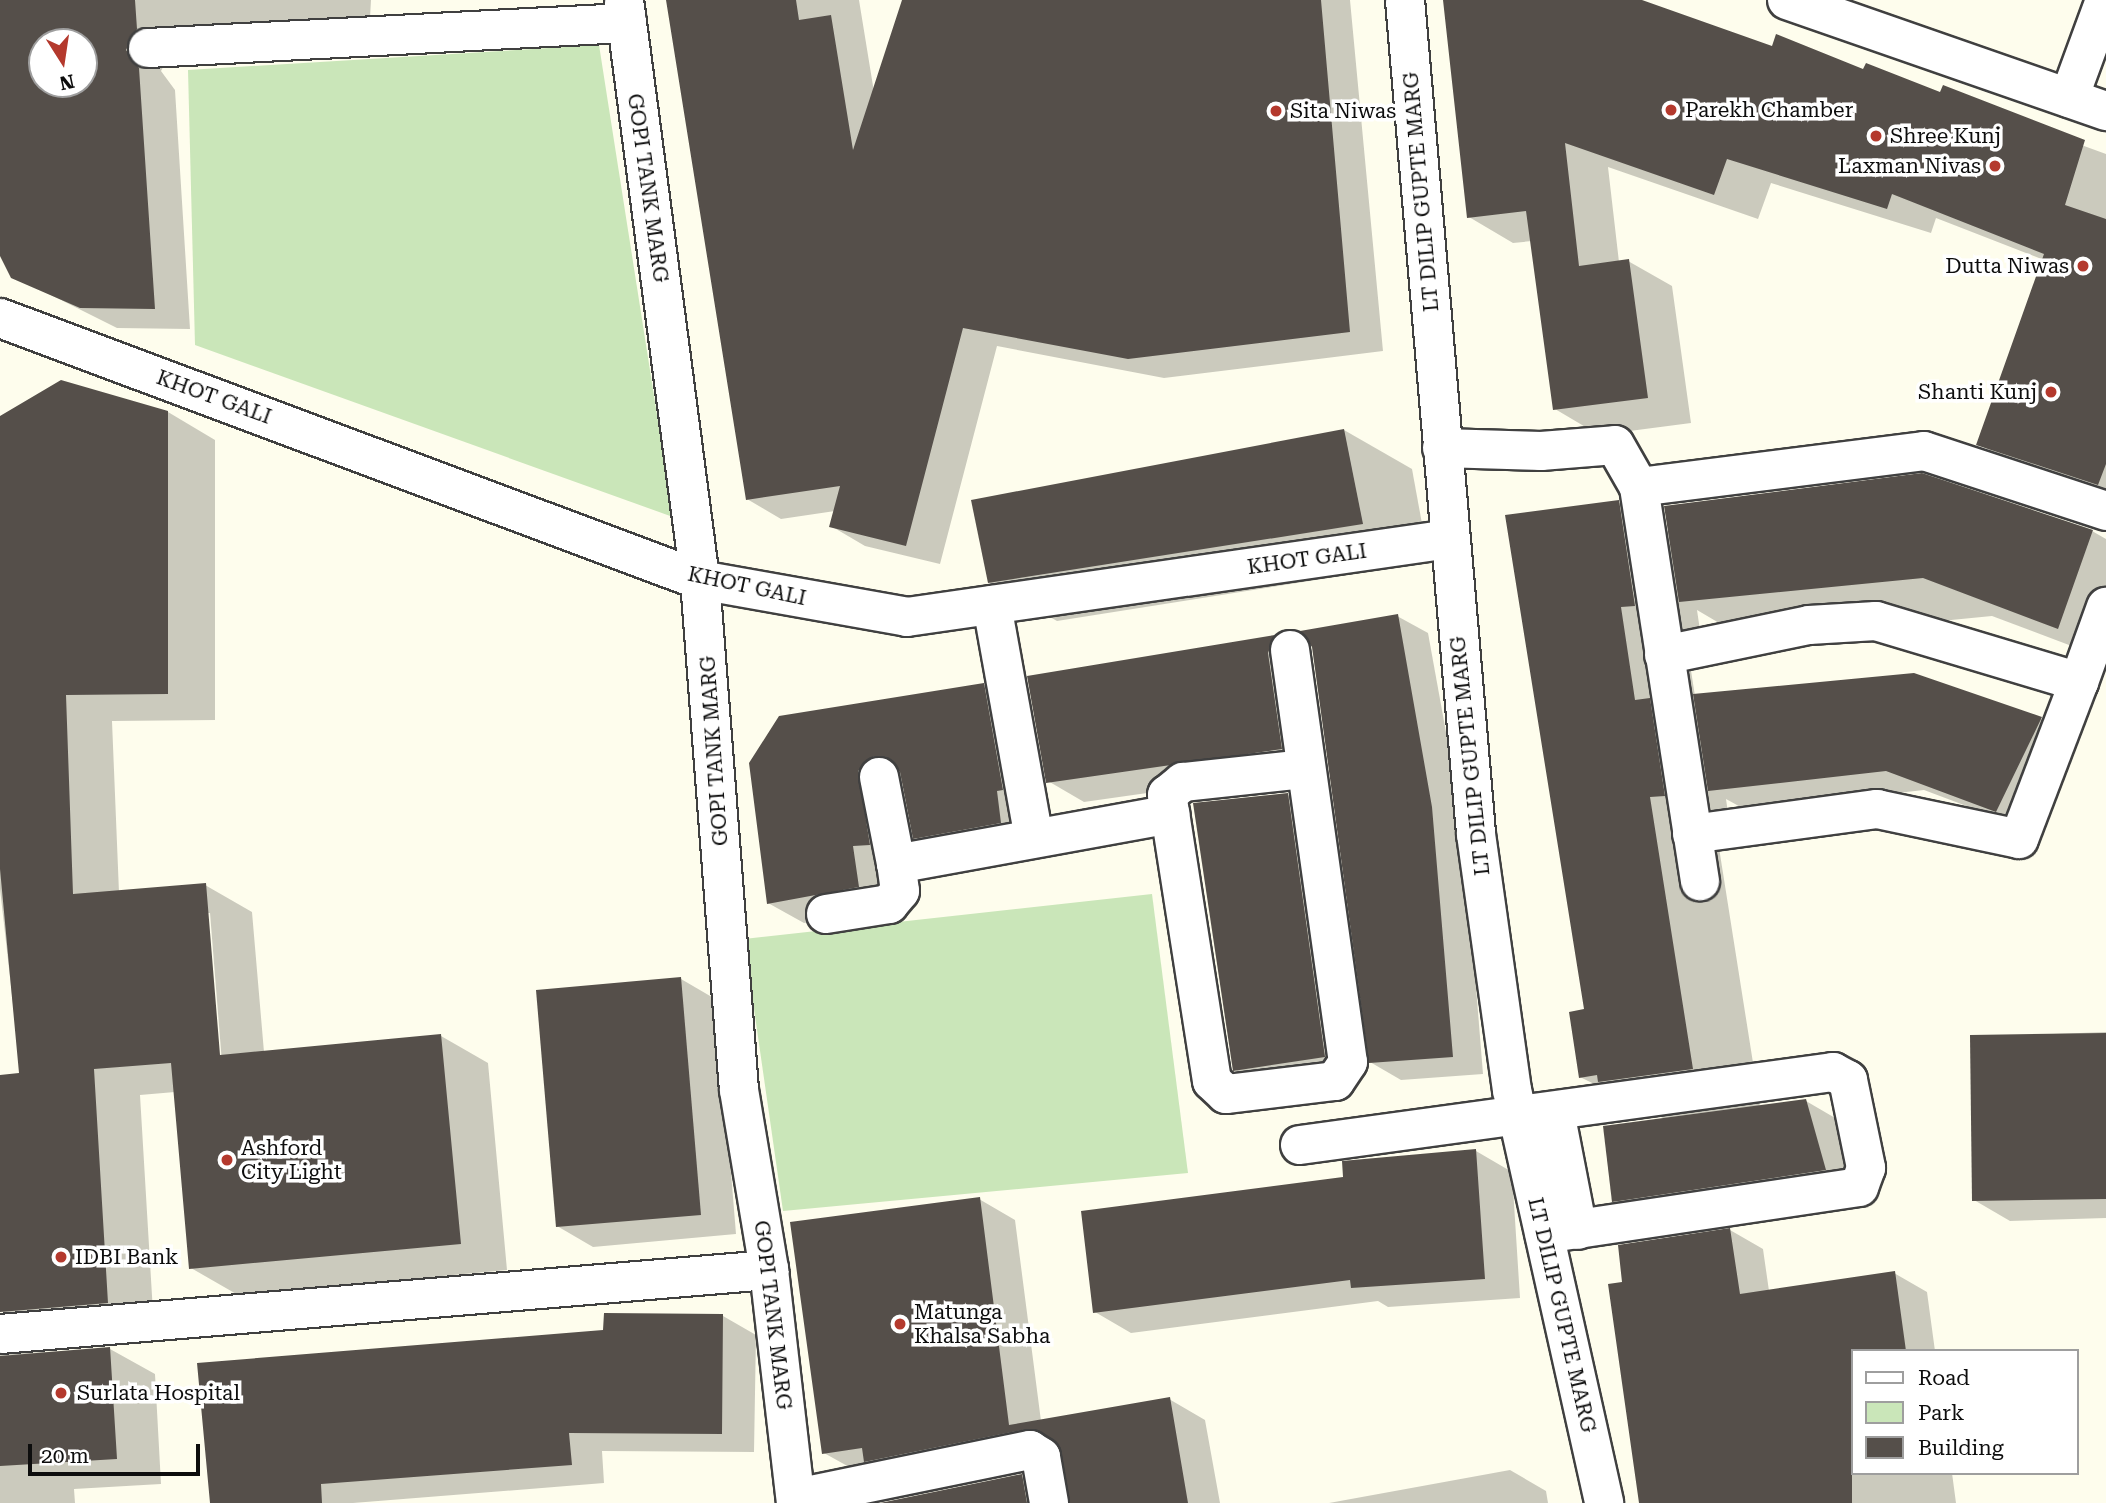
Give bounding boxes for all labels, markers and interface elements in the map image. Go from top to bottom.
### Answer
north arrow [28,28,98,98]
text: N [58,69,77,95]
street label: LT DILIP GUPTE MARG [1398,71,1444,313]
street label: GOPI TANK MARG [622,92,674,284]
place label: Parekh Chamber [1685,97,1853,123]
place label: Sita Niwas [1290,98,1396,124]
marker: Parekh Chamber [1663,102,1679,118]
marker: Sita Niwas [1268,103,1284,119]
place label: Shree Kunj [1890,123,2001,149]
marker: Shree Kunj [1868,128,1884,144]
place label: Laxman Nivas [1838,153,1981,179]
marker: Laxman Nivas [1987,158,2003,174]
place label: Dutta Niwas [1945,253,2069,279]
marker: Dutta Niwas [2075,258,2091,274]
street label: KHOT GALI [153,365,275,429]
place label: Shanti Kunj [1918,379,2037,405]
marker: Shanti Kunj [2043,384,2059,400]
street label: KHOT GALI [1246,538,1368,580]
street label: KHOT GALI [685,561,809,611]
street label: LT DILIP GUPTE MARG [1445,635,1495,877]
street label: GOPI TANK MARG [695,655,733,847]
place label: Ashford City Light [241,1135,342,1185]
marker: Ashford City Light [219,1152,235,1168]
street label: LT DILIP GUPTE MARG [1523,1195,1601,1435]
street label: GOPI TANK MARG [749,1219,797,1411]
place label: IDBI Bank [75,1244,178,1270]
marker: IDBI Bank [53,1249,69,1265]
place label: Matunga Khalsa Sabha [914,1299,1050,1349]
marker: Matunga Khalsa Sabha [892,1316,908,1332]
legend [1850,1349,2078,1475]
text: Road [1918,1366,1970,1390]
place label: Surlata Hospital [77,1380,240,1406]
marker: Surlata Hospital [51,1383,71,1403]
text: Park [1918,1401,1964,1425]
scale bar [32,1430,203,1474]
text: Building [1918,1436,2004,1460]
text: 20 m [41,1444,89,1468]

